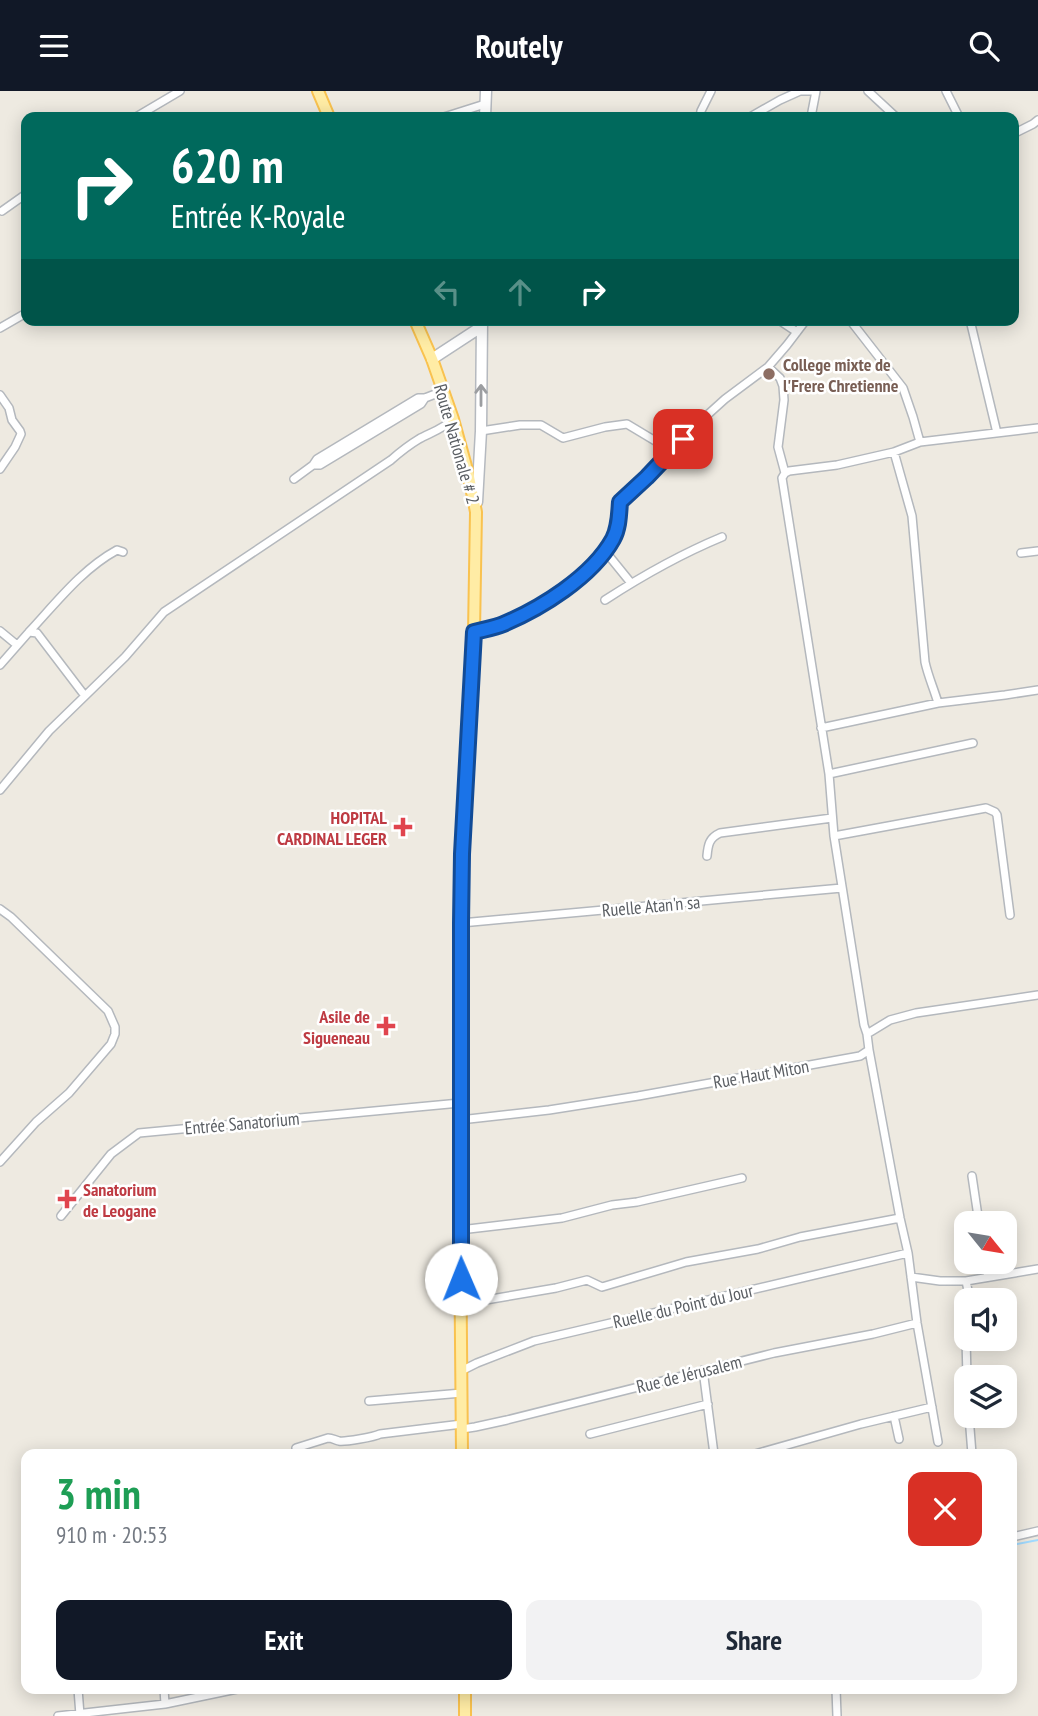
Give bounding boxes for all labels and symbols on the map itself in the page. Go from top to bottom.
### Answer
place label: College mixte de l'Frere Chretienne [783,353,899,397]
marker: College mixte de l'Frere Chretienne [761,366,777,382]
street label: Route Nationale # 2 [429,381,485,507]
one-way arrow [474,384,488,407]
pin [653,409,713,469]
place label: HOPITAL CARDINAL LEGER [277,806,387,850]
marker: HOPITAL CARDINAL LEGER [393,817,413,837]
street label: Ruelle Atan'n sa [601,890,701,922]
place label: Asile de Sigueneau [303,1005,370,1049]
marker: Asile de Sigueneau [376,1016,396,1036]
street label: Rue Haut Miton [711,1054,811,1094]
street label: Entrée Sanatorium [184,1107,300,1139]
place label: Sanatorium de Leogane [83,1178,157,1222]
marker: Sanatorium de Leogane [57,1189,77,1209]
north arrow [954,1211,1017,1274]
position arrow [424,1242,498,1316]
street label: Ruelle du Point du Jour [611,1279,755,1333]
street label: Rue de Jérusalem [634,1350,744,1398]

